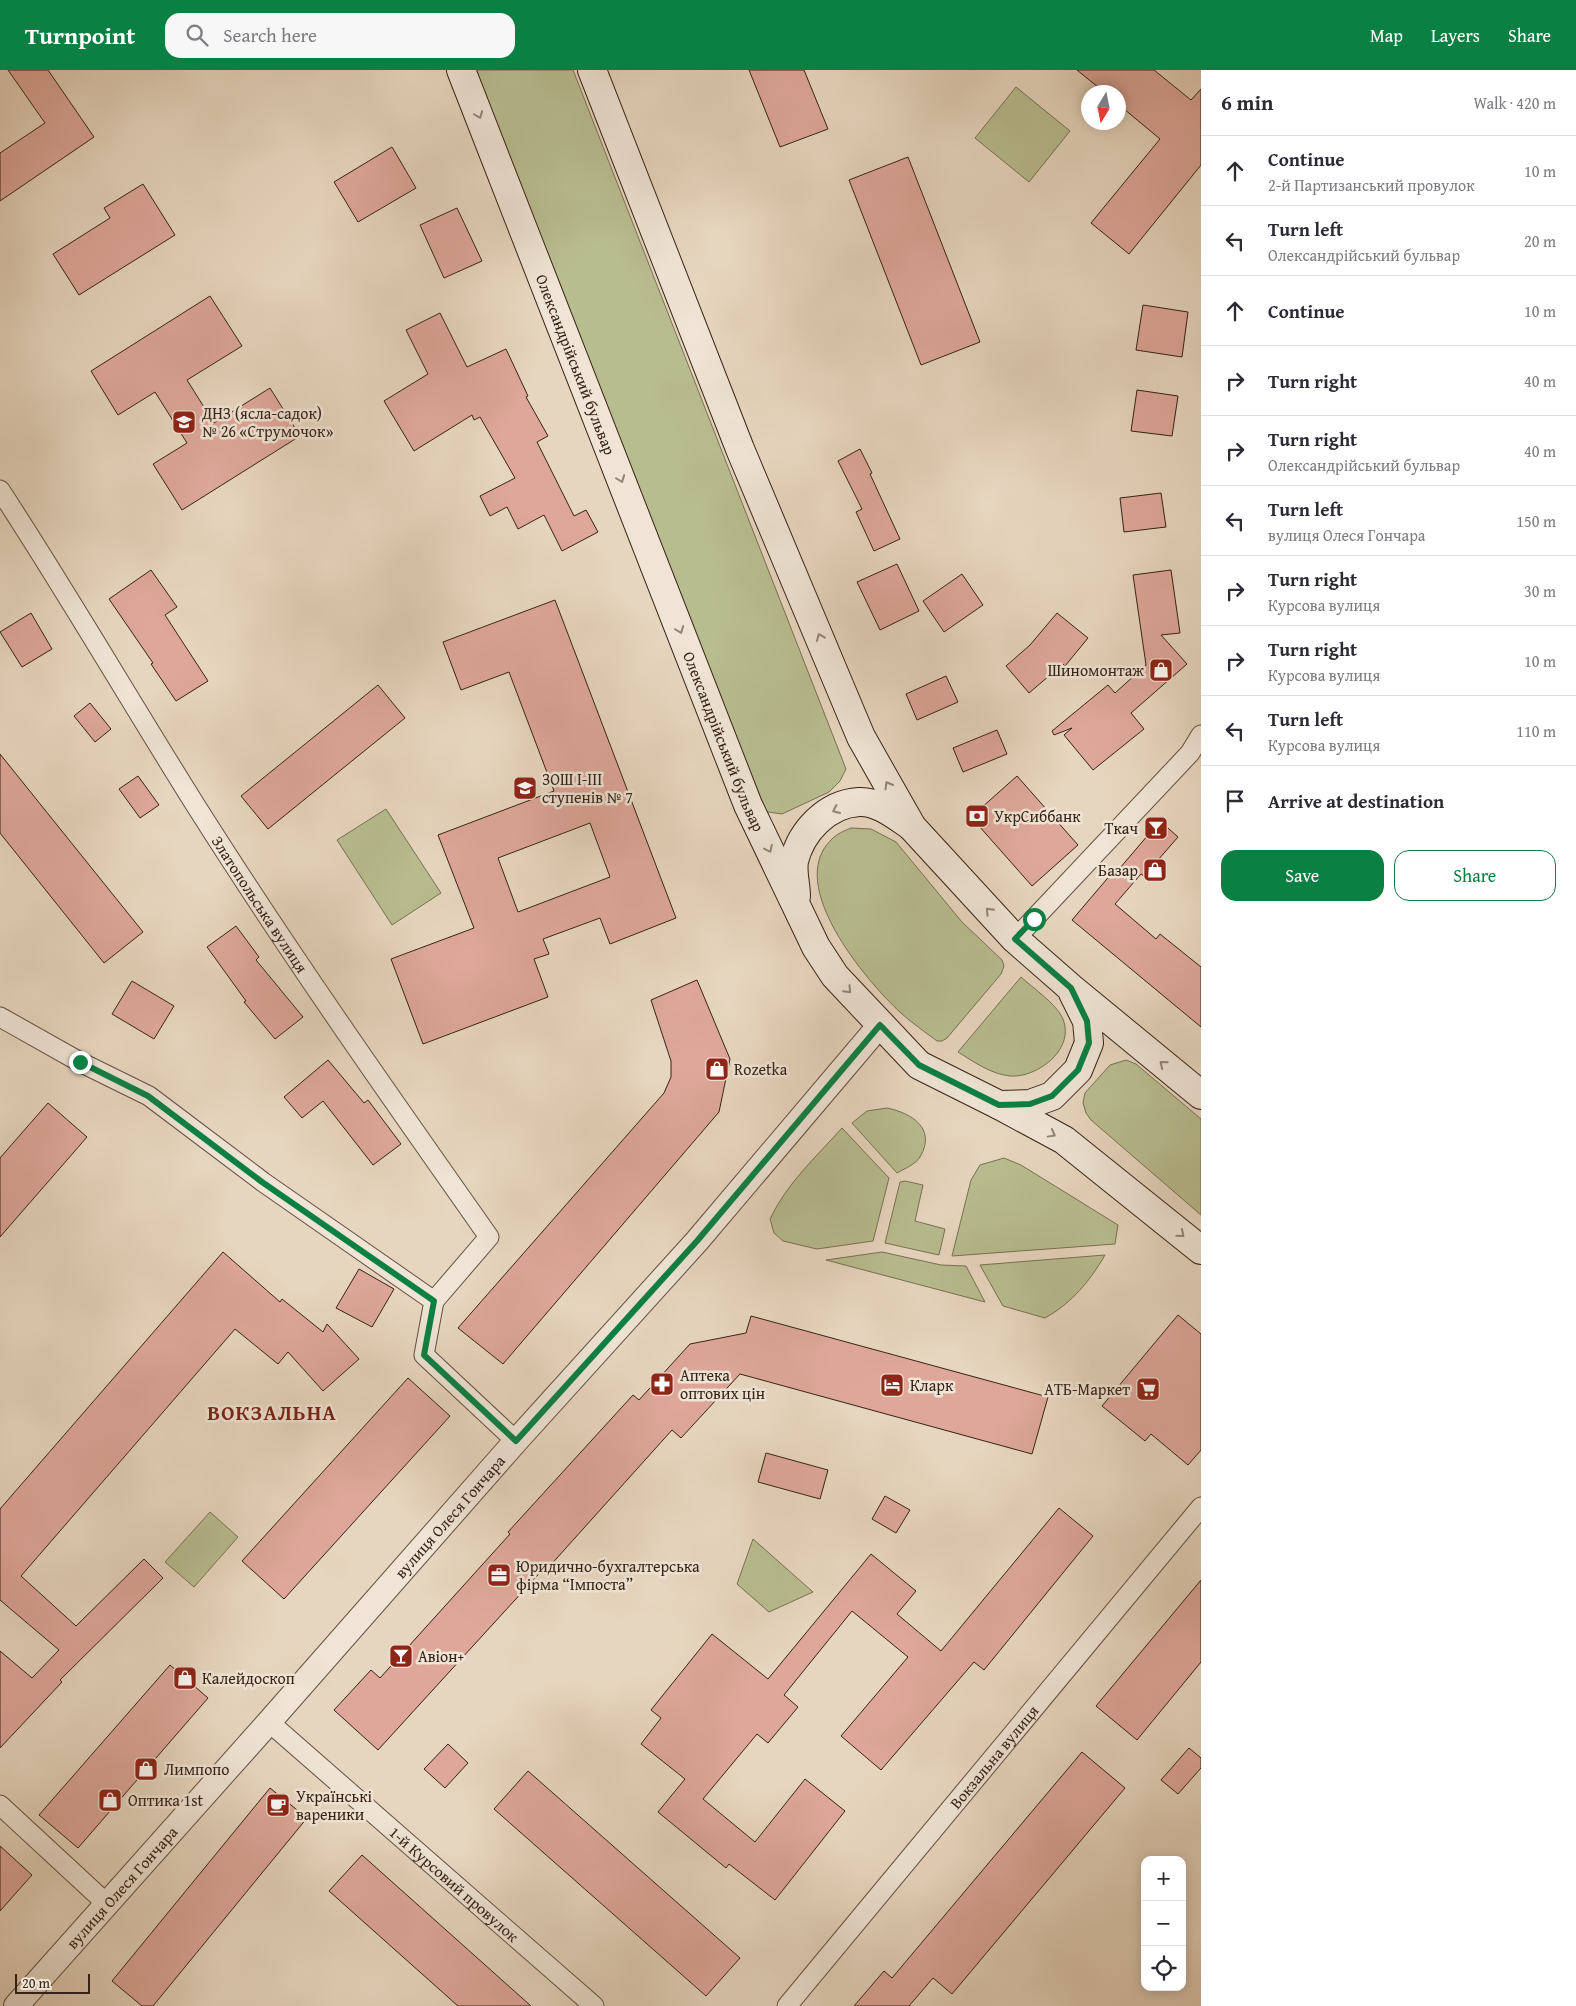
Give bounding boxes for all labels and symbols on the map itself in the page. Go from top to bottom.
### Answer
north arrow [1081,85,1126,130]
one-way arrow [473,111,483,119]
street label: Олександрійський бульвар [530,270,622,459]
place label: ДНЗ (ясла-садок) № 26 «Струмочок» [201,401,333,443]
school or university icon: ДНЗ (ясла-садок) № 26 «Струмочок» [171,409,197,435]
one-way arrow [615,474,625,482]
one-way arrow [674,625,684,634]
one-way arrow [815,634,825,642]
street label: Олександрійський бульвар [677,648,771,836]
shop icon: Шиномонтаж [1148,657,1174,683]
place label: Шиномонтаж [1048,658,1144,682]
place label: ЗОШ І-ІІІ ступенів № 7 [542,767,633,809]
school or university icon: ЗОШ І-ІІІ ступенів № 7 [512,775,538,801]
one-way arrow [884,781,894,790]
one-way arrow [832,803,841,814]
bank icon: УкрСиббанк [964,803,990,829]
place label: УкрСиббанк [994,804,1081,828]
bar icon: Ткач [1143,815,1169,841]
place label: Ткач [1104,816,1138,840]
street label: Златопольська вулиця [206,831,314,978]
one-way arrow [763,844,774,853]
shop icon: Базар [1142,857,1168,883]
place label: Базар [1098,858,1138,882]
one-way arrow [986,907,995,916]
route start [1023,908,1046,931]
one-way arrow [842,984,851,993]
route end [69,1051,92,1074]
shop icon: Rozetka [704,1056,730,1082]
place label: Rozetka [734,1057,788,1081]
one-way arrow [1160,1061,1169,1070]
one-way arrow [1047,1128,1056,1138]
one-way arrow [1175,1228,1184,1237]
place label: Аптека оптових цін [680,1363,765,1405]
pharmacy icon: Аптека оптових цін [649,1371,675,1397]
hotel icon: Кларк [879,1372,905,1398]
place label: Кларк [910,1373,954,1397]
supermarket icon: АТБ-Маркет [1135,1376,1161,1402]
place label: АТБ-Маркет [1044,1377,1130,1401]
district label: ВОКЗАЛЬНА [207,1397,337,1428]
street label: вулиця Олеся Гончара [389,1449,511,1584]
place label: Юридично-бухгалтерська фірма “Імпоста” [516,1554,700,1596]
office icon: Юридично-бухгалтерська фірма “Імпоста” [486,1562,512,1588]
bar icon: Авіон+ [388,1643,414,1669]
place label: Авіон+ [418,1644,464,1668]
shop icon: Калейдоскоп [172,1665,198,1691]
place label: Калейдоскоп [202,1666,295,1690]
street label: Вокзальна вулиця [944,1700,1044,1814]
shop icon: Лимпопо [133,1756,159,1782]
place label: Лимпопо [164,1757,229,1781]
place label: Українські вареники [296,1784,373,1826]
shop icon: Оптика 1st [97,1787,123,1813]
place label: Оптика 1st [128,1788,204,1812]
cafe icon: Українські вареники [265,1792,291,1818]
street label: вулиця Олеся Гончара [60,1820,183,1954]
street label: 1-й Курсовий провулок [384,1820,525,1948]
scale bar [15,1971,90,1994]

